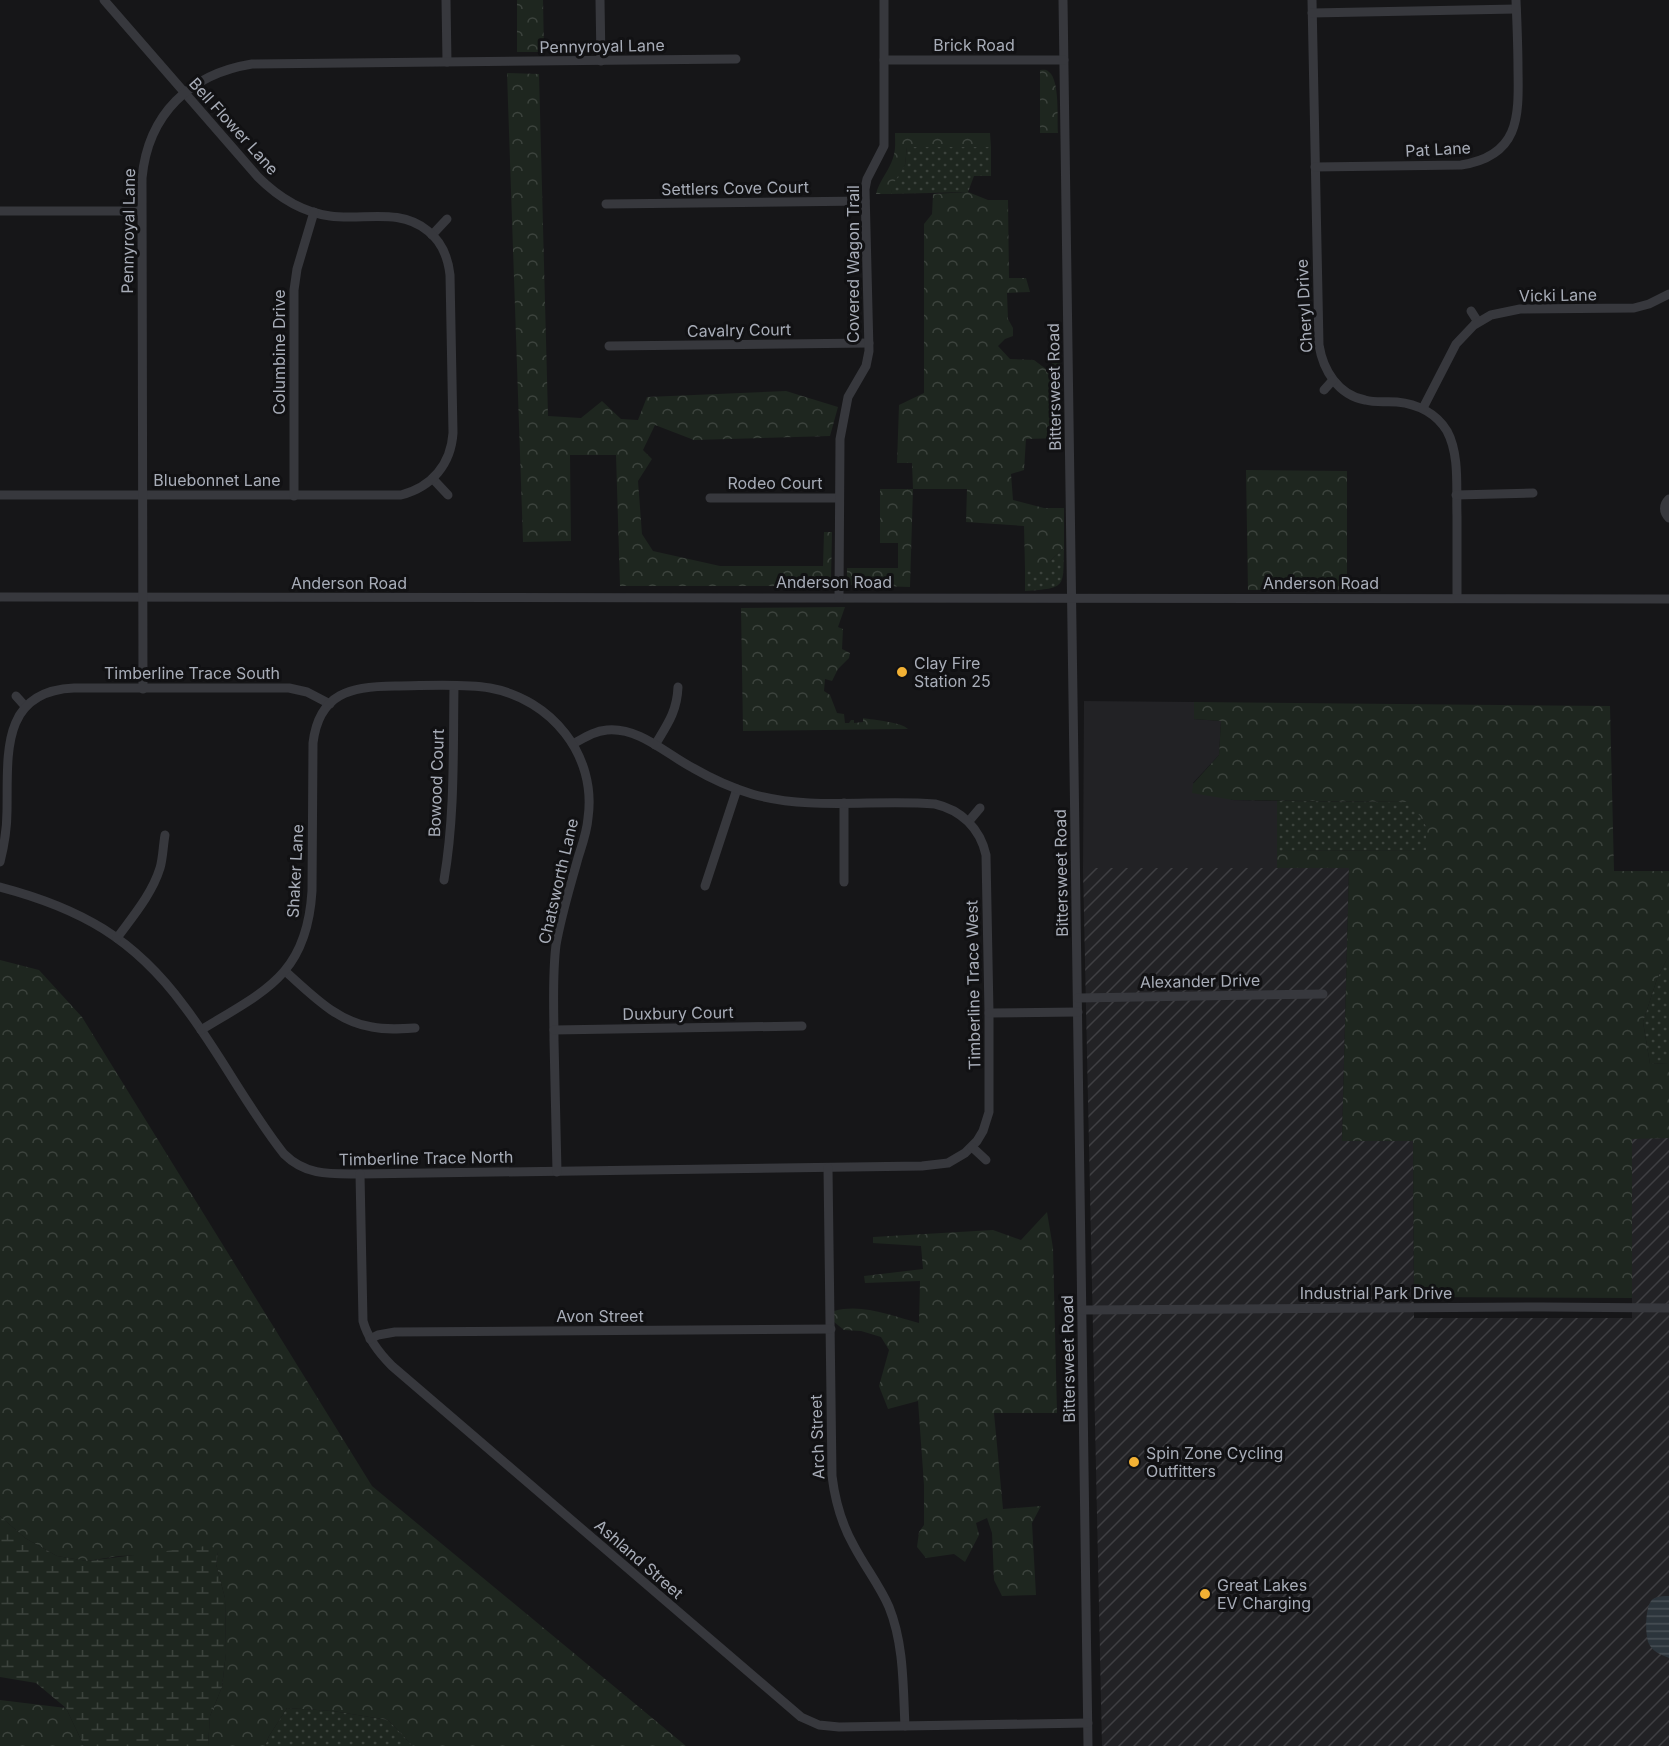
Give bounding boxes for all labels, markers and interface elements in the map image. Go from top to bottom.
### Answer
street label: Pennyroyal Lane [539,35,665,57]
street label: Brick Road [933,35,1015,55]
street label: Bell Flower Lane [185,73,283,179]
street label: Pat Lane [1405,137,1471,161]
street label: Pennyroyal Lane [117,168,139,294]
street label: Settlers Cove Court [661,177,809,199]
street label: Covered Wagon Trail [843,185,863,343]
street label: Cheryl Drive [1292,259,1316,353]
street label: Vicki Lane [1519,284,1597,306]
street label: Columbine Drive [269,289,289,415]
street label: Cavalry Court [687,319,791,341]
street label: Bittersweet Road [1043,323,1065,451]
street label: Bluebonnet Lane [153,470,281,490]
street label: Rodeo Court [727,473,823,493]
street label: Anderson Road [776,572,892,592]
street label: Anderson Road [291,573,407,593]
street label: Anderson Road [1263,573,1379,593]
place label: Clay Fire Station 25 [914,653,991,691]
street label: Timberline Trace South [104,663,280,683]
marker: Clay Fire Station 25 [895,665,909,679]
street label: Bowood Court [424,729,448,837]
street label: Bittersweet Road [1050,809,1072,937]
street label: Chatsworth Lane [534,816,582,946]
street label: Shaker Lane [283,824,307,918]
street label: Timberline Trace West [962,900,984,1070]
street label: Alexander Drive [1140,970,1260,992]
street label: Duxbury Court [622,1002,734,1024]
street label: Timberline Trace North [339,1146,513,1170]
street label: Industrial Park Drive [1300,1283,1452,1303]
street label: Bittersweet Road [1057,1295,1079,1423]
street label: Avon Street [556,1306,644,1326]
street label: Arch Street [806,1394,828,1480]
place label: Spin Zone Cycling Outfitters [1146,1443,1283,1481]
marker: Spin Zone Cycling Outfitters [1127,1455,1141,1469]
street label: Ashland Street [591,1515,687,1603]
place label: Great Lakes EV Charging [1217,1575,1311,1613]
marker: Great Lakes EV Charging [1198,1587,1212,1601]

